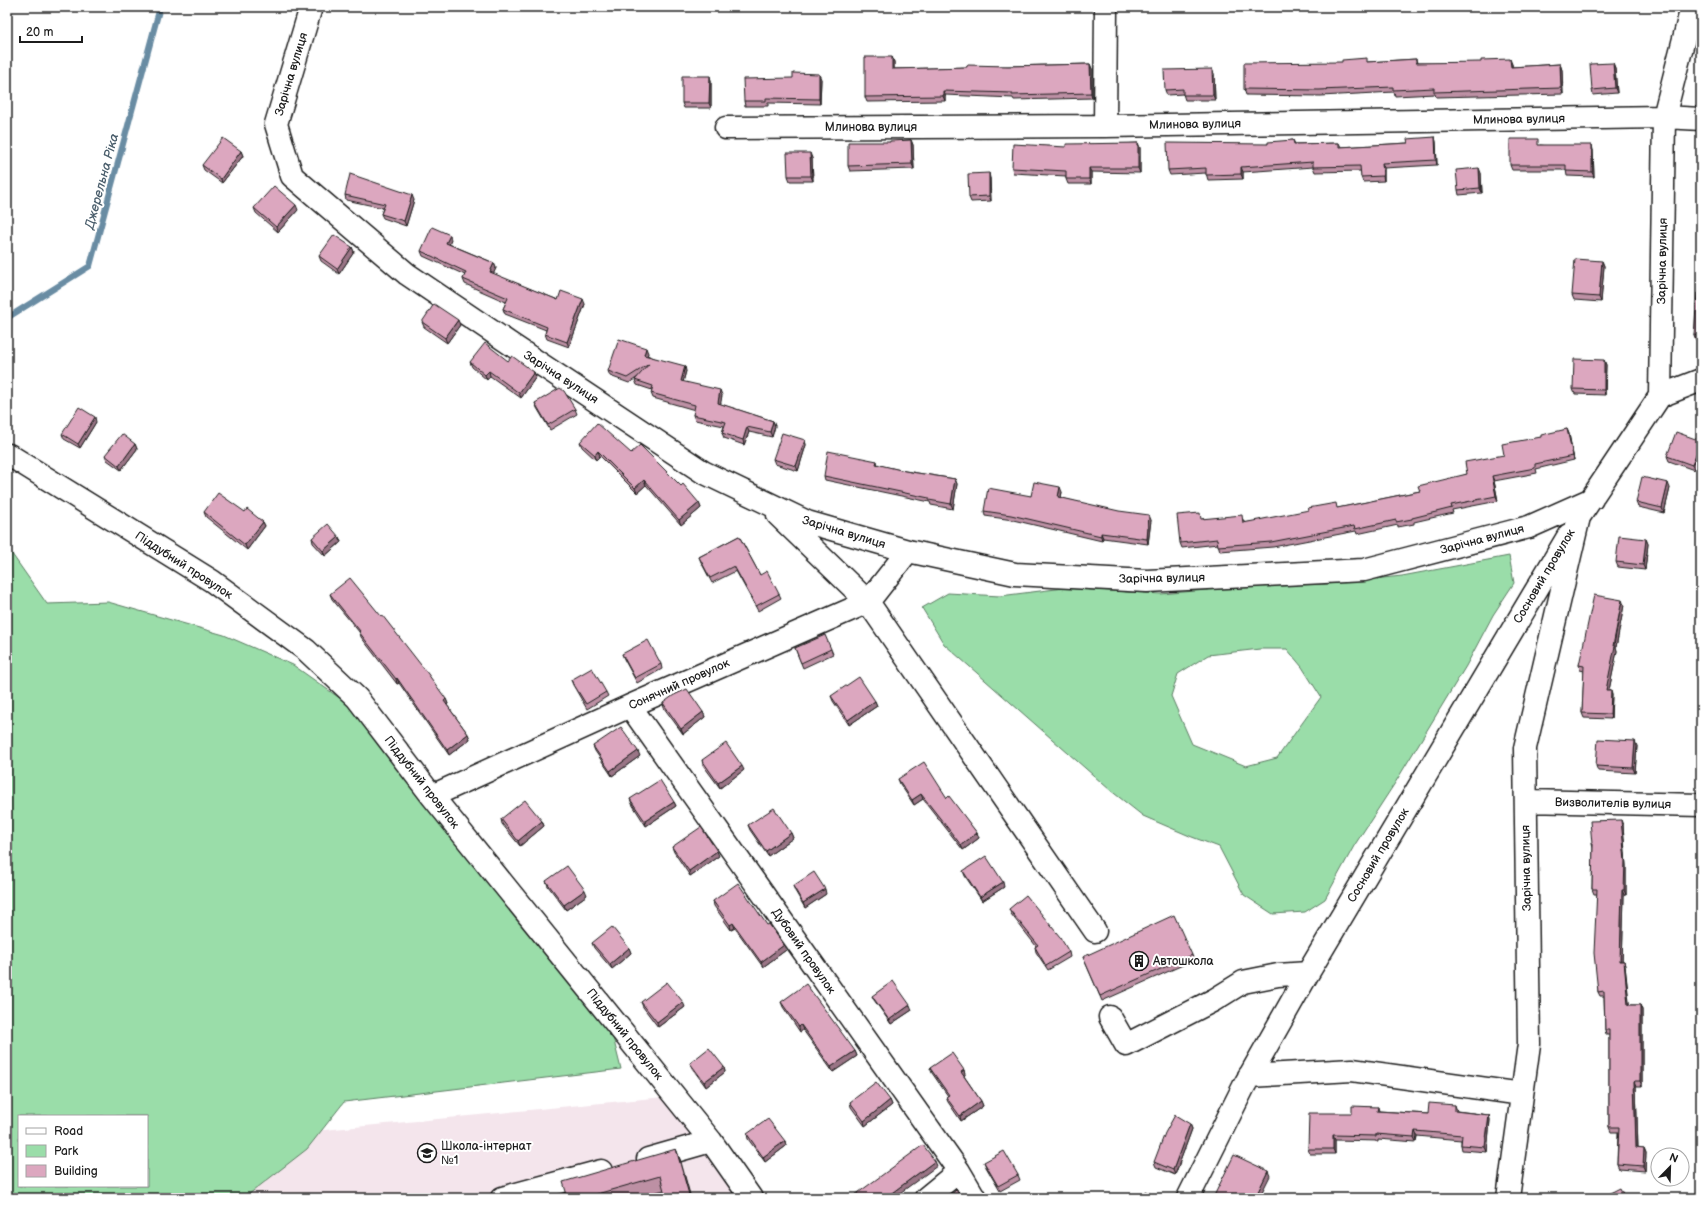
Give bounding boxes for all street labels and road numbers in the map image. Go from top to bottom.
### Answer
street label: Зарічна вулиця [272,30,311,118]
street label: Млинова вулиця [1473,111,1566,128]
street label: Млинова вулиця [1149,116,1242,133]
street label: Млинова вулиця [825,120,917,135]
street label: Зарічна вулиця [1654,217,1671,304]
street label: Зарічна вулиця [520,348,601,407]
street label: Зарічна вулиця [800,513,888,552]
street label: Зарічна вулиця [1439,521,1526,558]
street label: Сосновий провулок [1510,526,1579,626]
street label: Піддубний провулок [132,528,236,603]
street label: Зарічна вулиця [1119,570,1206,587]
street label: Сонячний провулок [626,655,733,713]
street label: Піддубний провулок [381,733,463,832]
street label: Визволителів вулиця [1555,795,1672,812]
street label: Сосновий провулок [1344,805,1413,905]
street label: Зарічна вулиця [1518,824,1535,911]
street label: Дубовий провулок [768,906,839,998]
street label: Піддубний провулок [583,985,667,1084]

